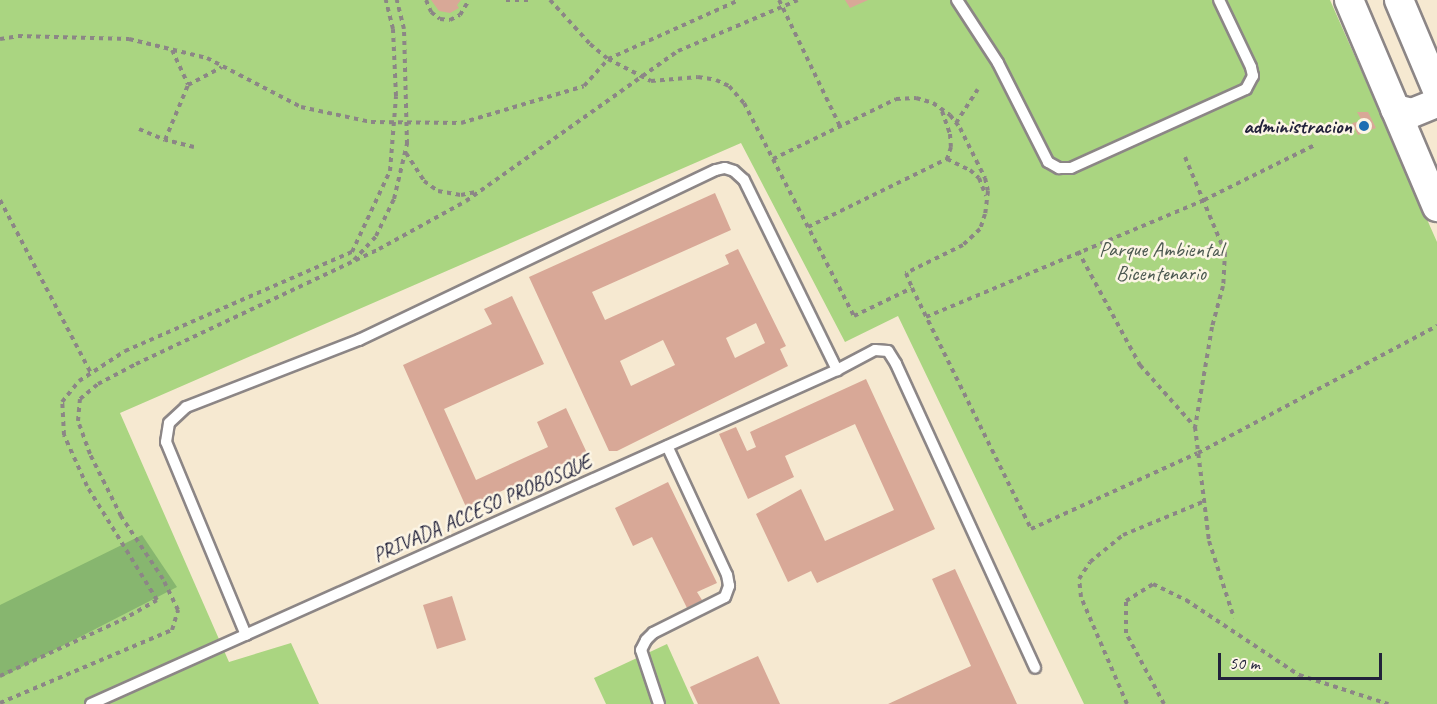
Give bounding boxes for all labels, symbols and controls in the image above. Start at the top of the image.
place label: administracion [1243,113,1352,139]
marker: administracion [1357,119,1371,133]
park label: Parque Ambiental Bicentenario [1099,236,1223,286]
street label: PRIVADA ACCESO PROBOSQUE [369,449,595,567]
scale bar [1221,641,1384,679]
text: 50 m [1229,652,1260,674]

